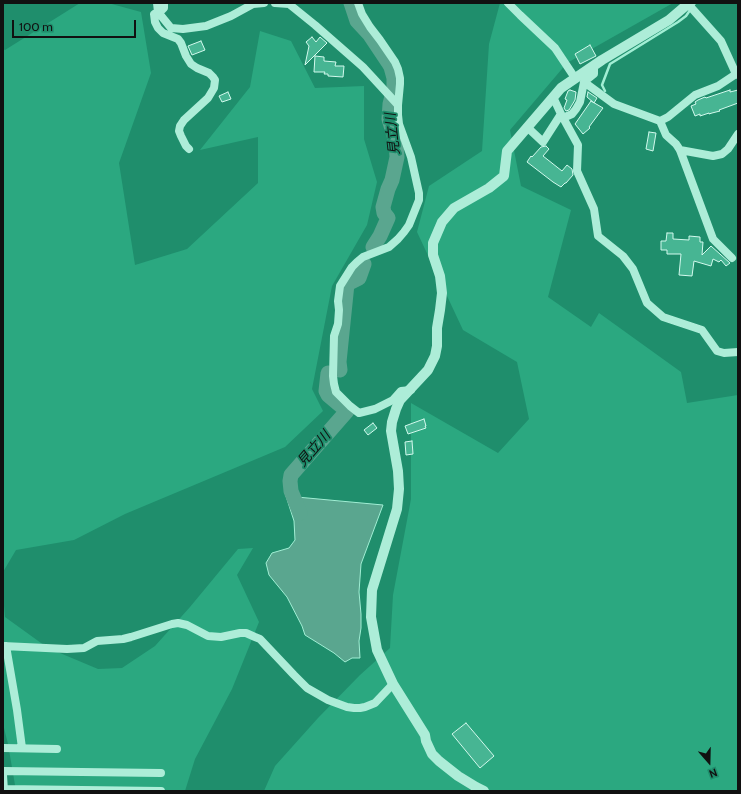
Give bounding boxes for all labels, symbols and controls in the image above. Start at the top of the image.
scale bar [14,12,138,38]
text: 100 m [19,19,53,34]
water label: 見立川 [382,112,404,156]
water label: 見立川 [294,428,334,470]
north arrow [689,742,729,782]
text: N [707,765,719,781]

